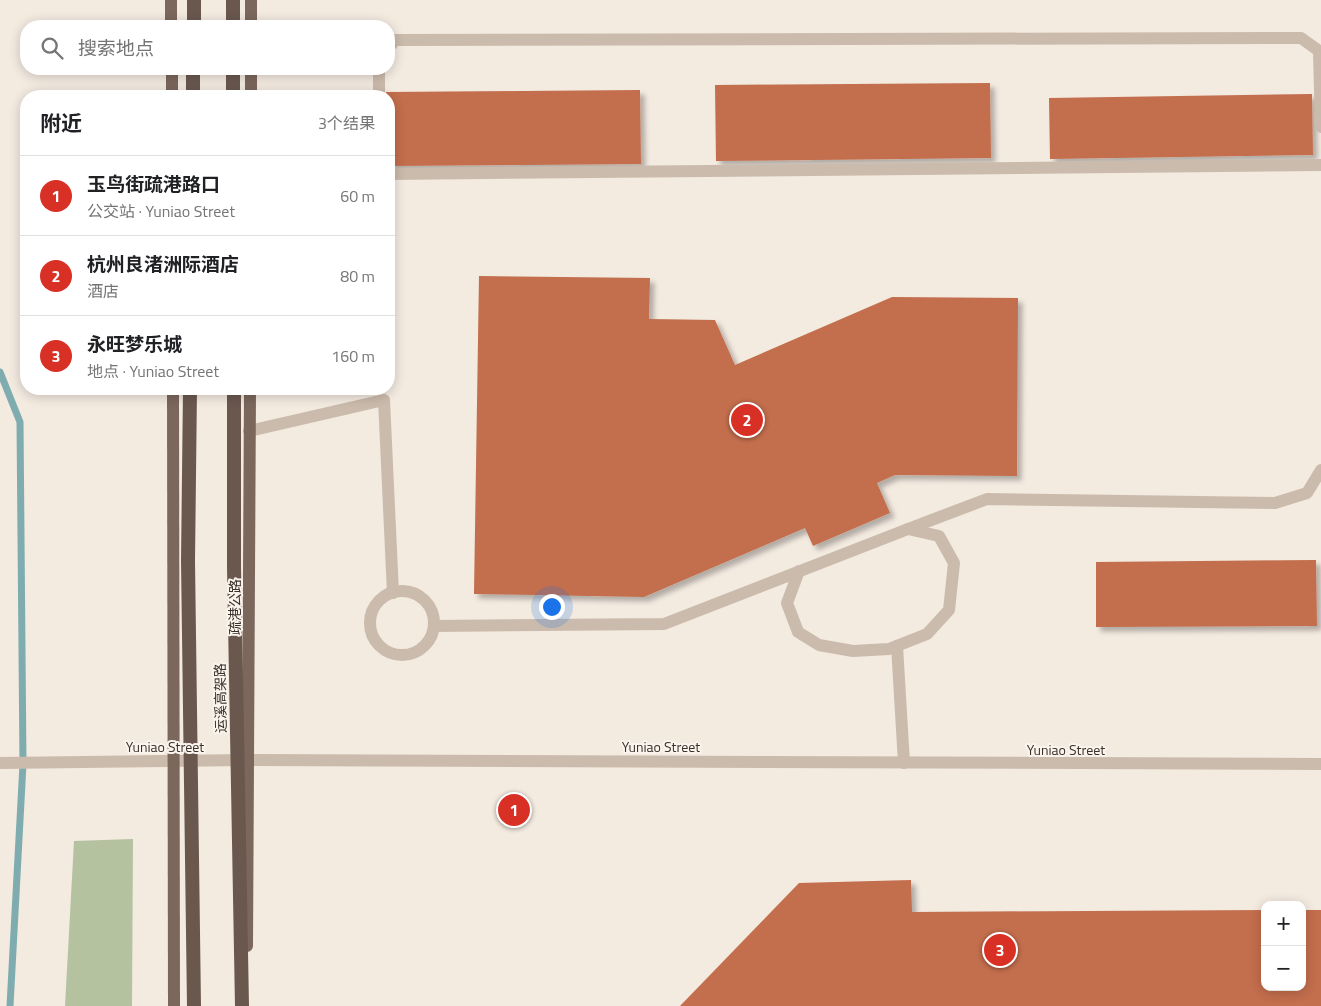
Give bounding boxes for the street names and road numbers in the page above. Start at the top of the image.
street label: 疏港公路 [224,579,245,635]
street label: 运溪高架路 [209,663,231,733]
street label: Yuniao Street [126,736,204,757]
street label: Yuniao Street [622,736,700,757]
street label: Yuniao Street [1027,739,1105,760]

